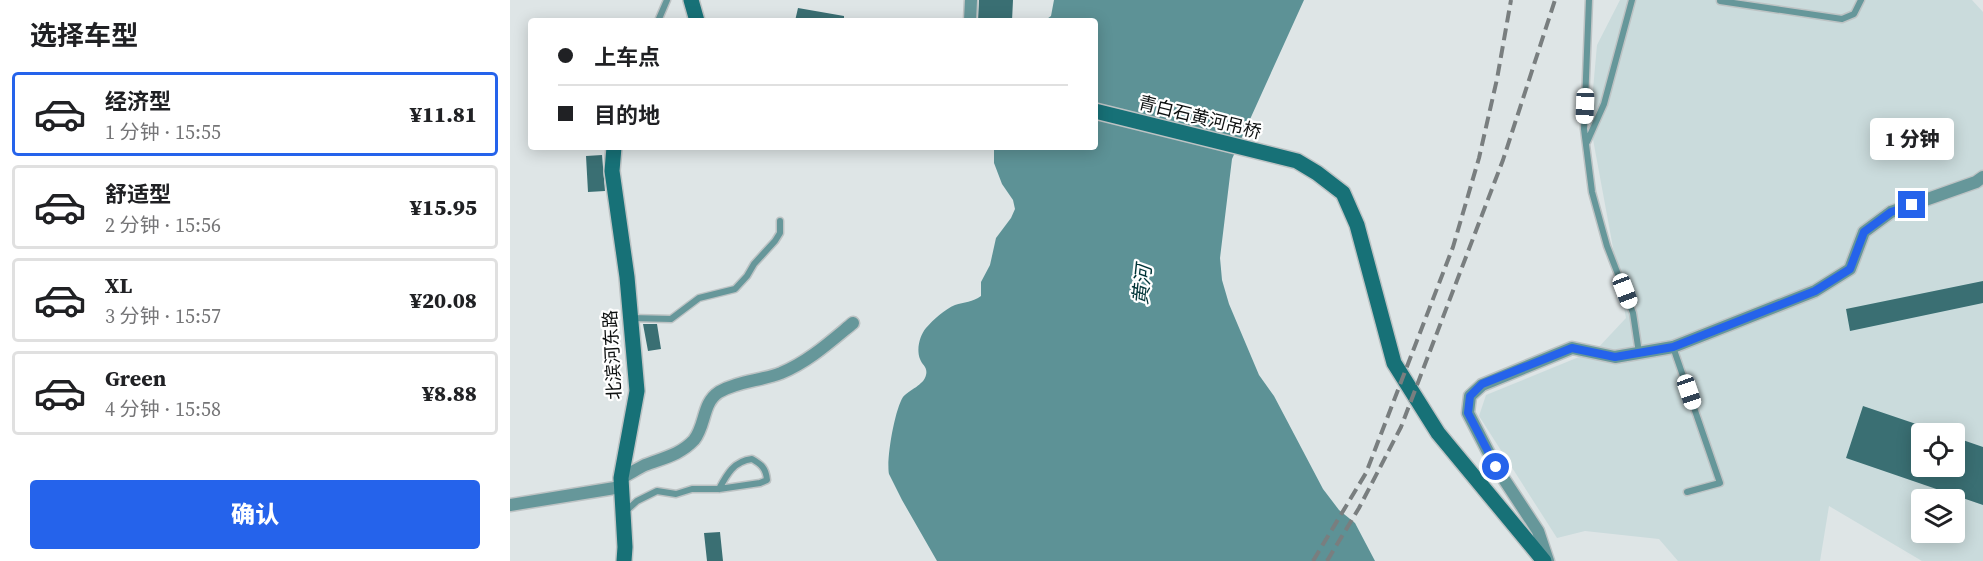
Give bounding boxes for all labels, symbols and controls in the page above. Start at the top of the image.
text: 选择车型 [30,17,138,54]
text: 上车点 [594,42,660,72]
text: 经济型 [105,86,171,116]
icon: car [33,87,87,141]
car [1575,88,1595,124]
street label: 青白石黄河吊桥 [1136,90,1264,144]
text: ¥11.81 [410,99,477,129]
text: 目的地 [594,100,660,130]
text: 1 分钟 · 15:55 [105,118,221,146]
callout: 1 分钟 [1870,118,1954,160]
text: 1 分钟 [1884,125,1940,153]
text: 舒适型 [105,179,171,209]
icon: car [33,180,87,234]
route end [1898,191,1925,218]
text: ¥15.95 [410,192,477,222]
text: 2 分钟 · 15:56 [105,211,221,239]
water label: 黄河 [1126,260,1158,306]
text: XL [105,270,132,300]
car [1610,271,1640,311]
icon: car [33,273,87,327]
text: ¥20.08 [410,285,477,315]
text: 3 分钟 · 15:57 [105,302,221,330]
street label: 北滨河东路 [597,309,627,401]
text: Green [105,363,166,393]
icon: car [33,366,87,420]
car [1675,372,1703,412]
text: ¥8.88 [422,378,477,408]
text: 4 分钟 · 15:58 [105,395,221,423]
map controls [1911,423,1965,543]
button: locate [1911,423,1965,477]
route start [1482,453,1509,480]
button: 确认 [30,480,480,549]
button: layers [1911,489,1965,543]

